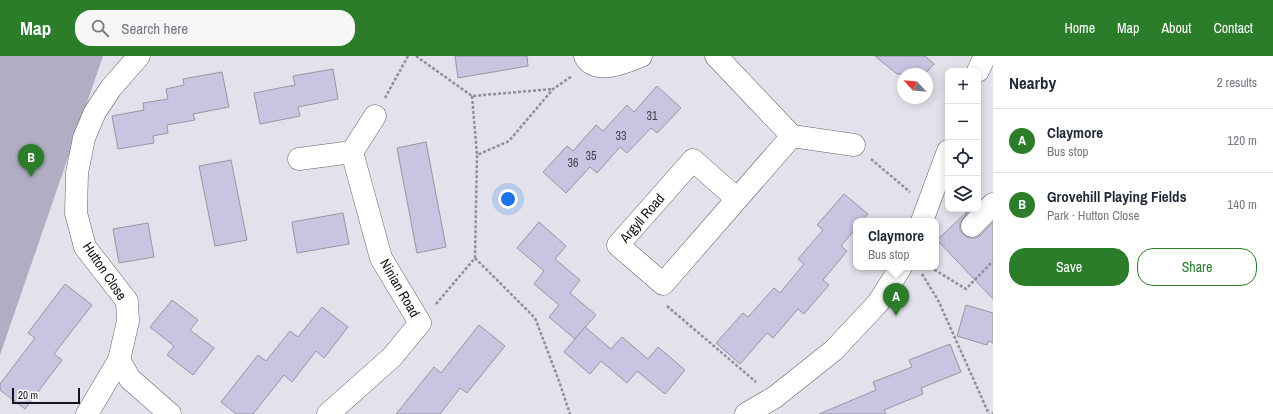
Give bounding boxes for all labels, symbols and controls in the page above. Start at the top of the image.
search box [75,10,355,46]
text: Map [20,15,51,41]
icon: search [89,17,111,39]
text: Search here [121,18,188,39]
text: Home [1064,19,1095,37]
text: Map [1117,19,1139,37]
text: About [1161,19,1191,37]
text: Contact [1213,19,1253,37]
north arrow [897,68,933,104]
map controls [945,68,981,212]
button: + [945,68,981,104]
text: Nearby [1009,71,1056,94]
text: 2 results [1217,74,1257,91]
button: − [945,104,981,140]
house number: 31 [647,108,658,124]
text: Claymore [1047,122,1103,143]
house number: 33 [616,128,626,144]
text: A [1018,132,1026,149]
text: 120 m [1227,132,1257,149]
button: locate [945,140,981,176]
text: Bus stop [1047,143,1088,160]
pin: B [18,144,44,177]
house number: 35 [586,148,597,164]
house number: 36 [568,155,578,171]
button: layers [945,176,981,212]
text: Grovehill Playing Fields [1047,186,1186,207]
your location [498,189,518,209]
street label: Argyll Road [615,190,668,247]
text: B [1018,196,1026,213]
text: 140 m [1227,196,1257,213]
text: Park · Hutton Close [1047,207,1139,224]
popup [853,218,939,270]
text: Claymore [868,225,924,246]
street label: Hutton Close [79,238,131,304]
text: Bus stop [868,246,909,263]
button: Save [1009,248,1129,286]
button: Share [1137,248,1257,286]
street label: Ninian Road [376,256,424,320]
pin: A [883,283,909,316]
scale bar [12,386,80,405]
text: 20 m [18,388,38,402]

